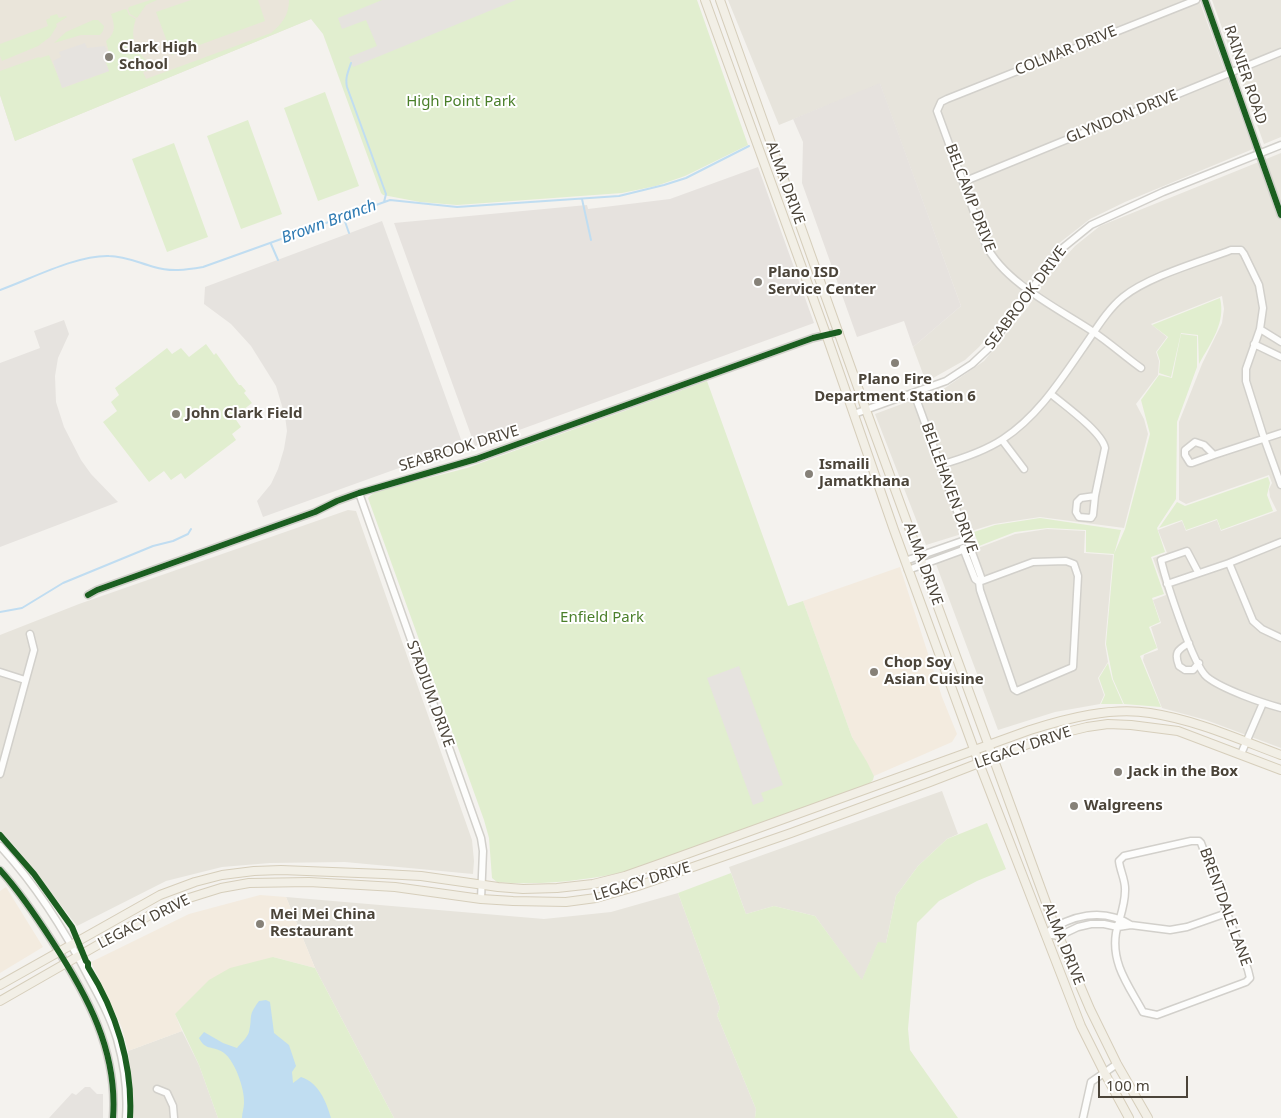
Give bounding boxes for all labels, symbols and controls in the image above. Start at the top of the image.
street label: COLMAR DRIVE [1013,22,1119,80]
street label: RAINIER ROAD [1220,23,1270,127]
place label: Clark High School [119,39,197,74]
marker: Clark High School [103,51,115,63]
street label: GLYNDON DRIVE [1064,86,1180,148]
park label: High Point Park [406,93,516,111]
street label: ALMA DRIVE [762,139,808,227]
street label: BELCAMP DRIVE [941,142,999,254]
water label: Brown Branch [279,196,379,248]
street label: SEABROOK DRIVE [981,243,1071,353]
place label: Plano ISD Service Center [768,264,876,299]
marker: Plano ISD Service Center [752,276,764,288]
marker: Plano Fire Department Station 6 [889,357,901,369]
place label: Plano Fire Department Station 6 [814,371,976,406]
place label: John Clark Field [186,405,302,423]
marker: John Clark Field [170,408,182,420]
street label: BELLEHAVEN DRIVE [917,420,981,556]
street label: SEABROOK DRIVE [397,422,521,476]
place label: Ismaili Jamatkhana [819,456,910,491]
marker: Ismaili Jamatkhana [803,468,815,480]
street label: ALMA DRIVE [900,520,946,608]
park label: Enfield Park [560,609,644,627]
street label: STADIUM DRIVE [402,638,458,750]
place label: Chop Soy Asian Cuisine [884,654,984,689]
marker: Chop Soy Asian Cuisine [868,666,880,678]
street label: LEGACY DRIVE [972,723,1074,773]
place label: Jack in the Box [1128,763,1238,781]
marker: Jack in the Box [1112,766,1124,778]
place label: Walgreens [1084,797,1163,815]
marker: Walgreens [1068,800,1080,812]
street label: BRENTDALE LANE [1195,845,1255,969]
street label: LEGACY DRIVE [591,859,693,905]
street label: LEGACY DRIVE [95,891,193,953]
street label: ALMA DRIVE [1038,900,1088,988]
place label: Mei Mei China Restaurant [270,906,376,941]
marker: Mei Mei China Restaurant [254,918,266,930]
scale bar [1101,1066,1191,1098]
text: 100 m [1106,1075,1150,1095]

